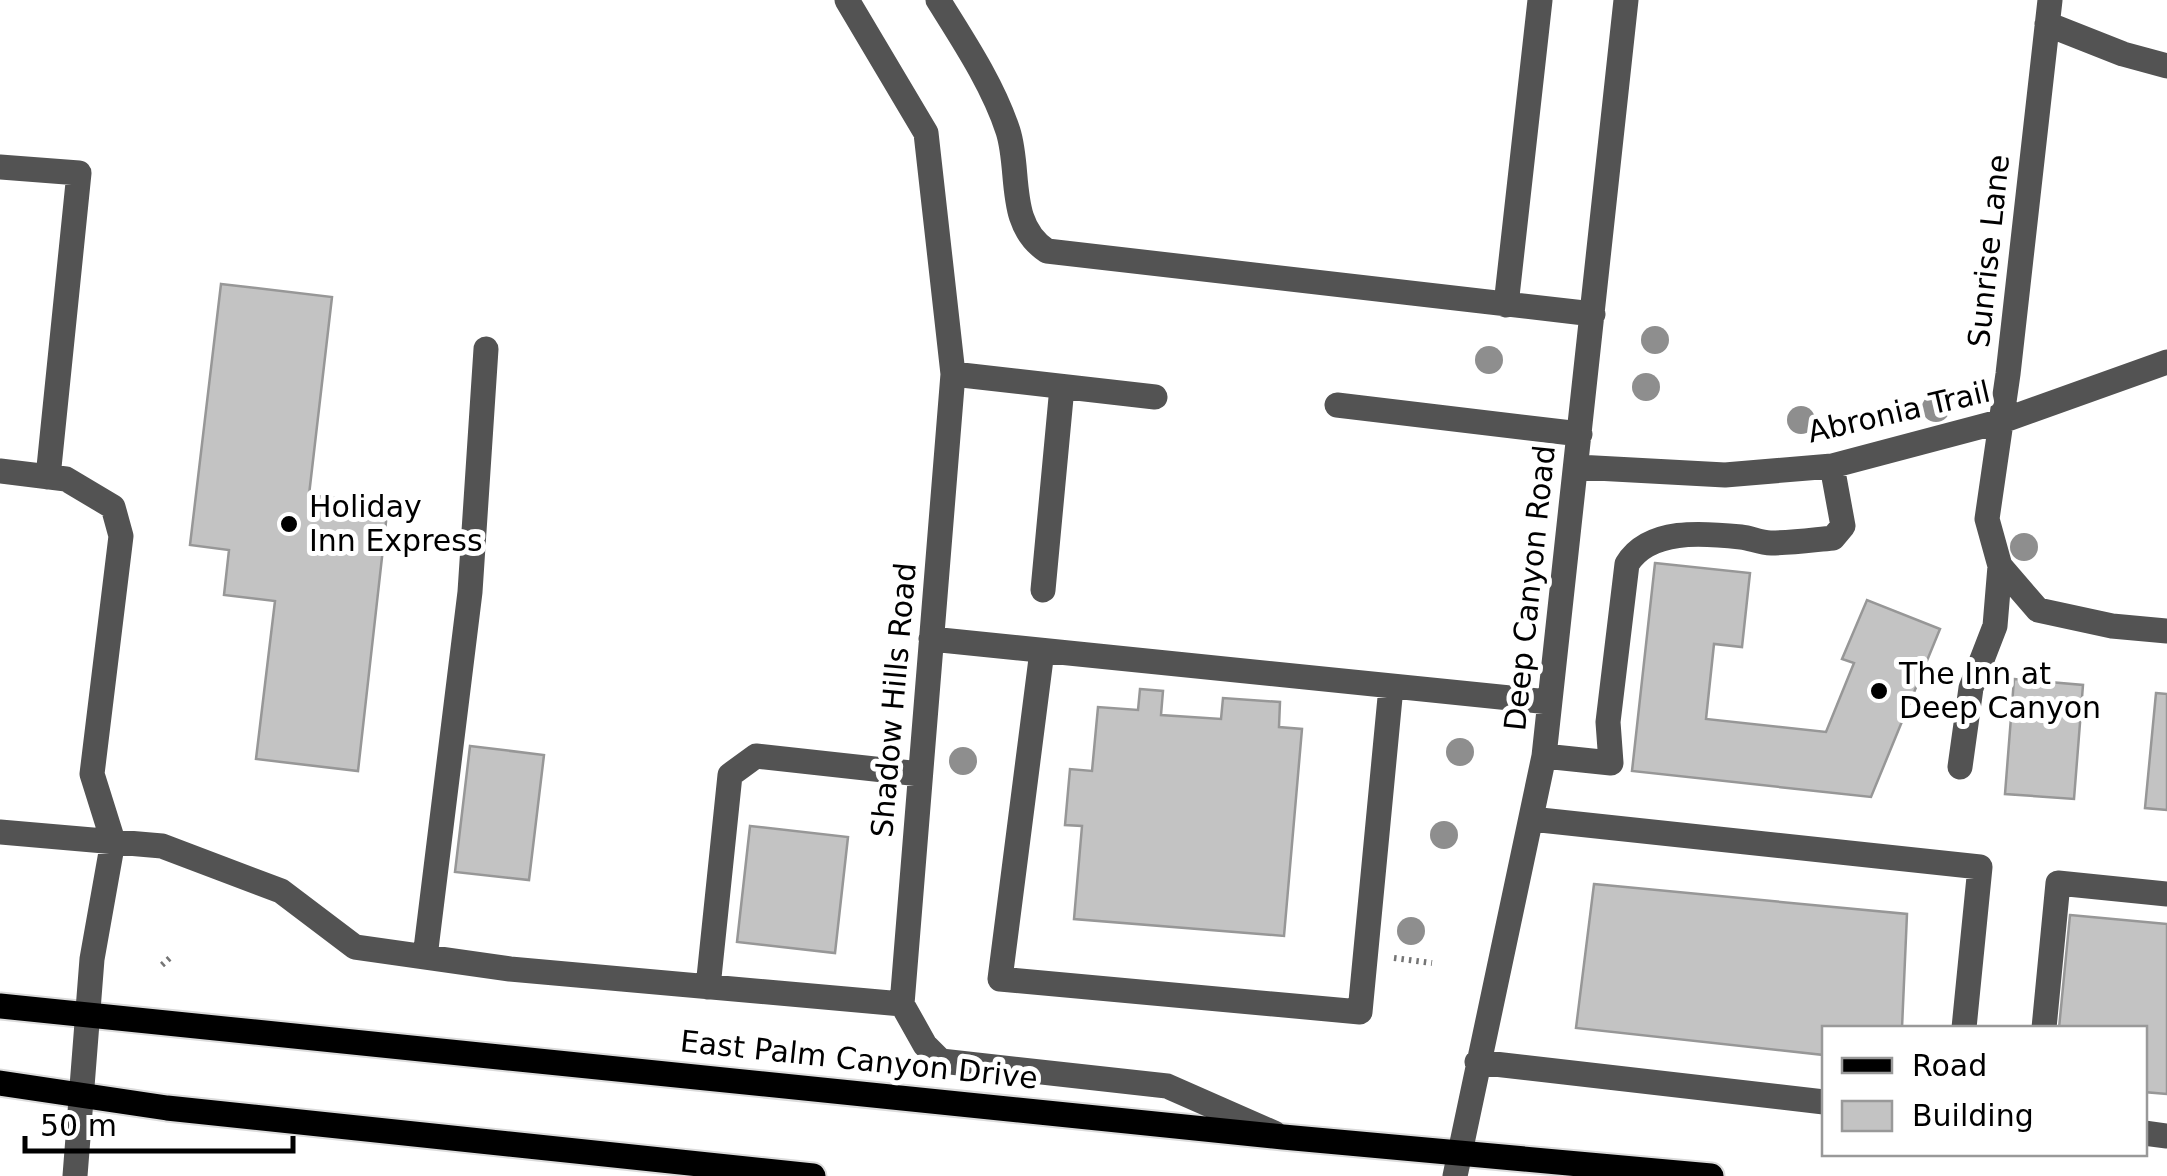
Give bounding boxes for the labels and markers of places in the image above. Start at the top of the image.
place label: Holiday Inn Express [309,489,483,558]
marker: Holiday Inn Express [278,513,300,535]
place label: The Inn at Deep Canyon [1898,656,2101,725]
marker: The Inn at Deep Canyon [1868,680,1890,702]

